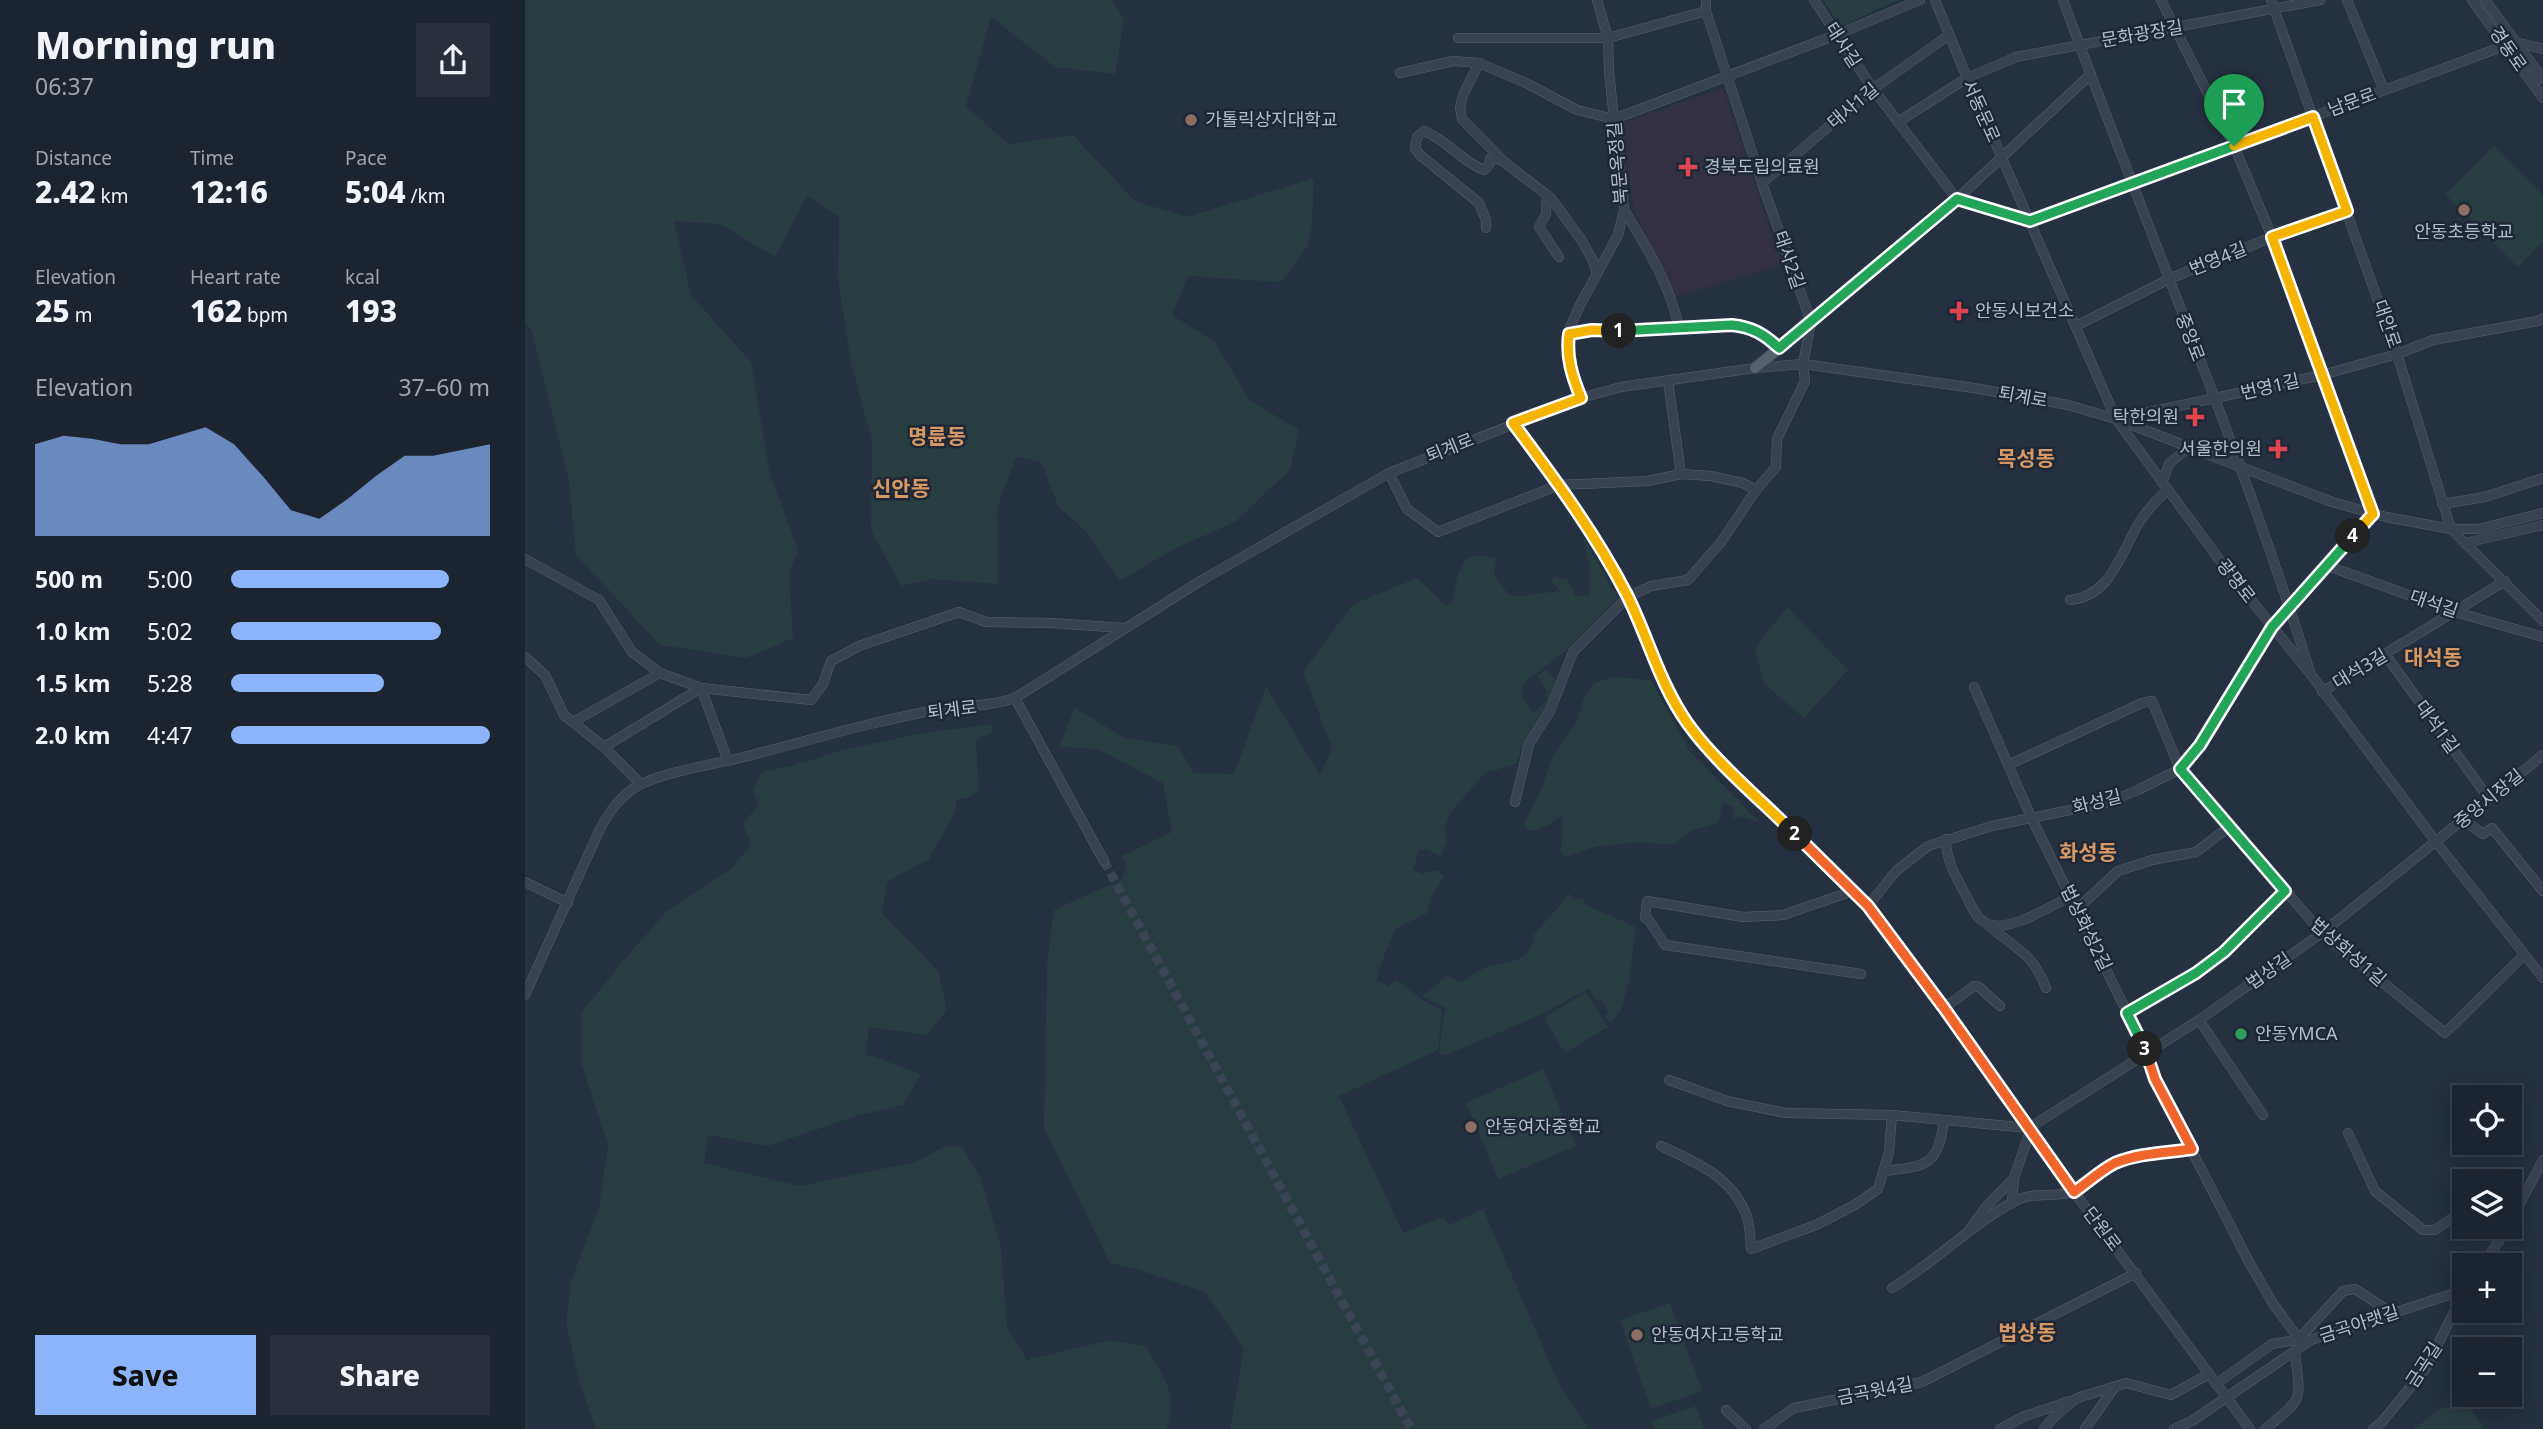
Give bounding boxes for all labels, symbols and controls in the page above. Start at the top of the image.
street label: 문화광장길 [2099,14,2185,52]
street label: 태사길 [1820,17,1867,72]
text: Morning run [35,18,276,70]
street label: 경동로 [2485,21,2533,76]
button: share [416,23,490,97]
text: 06:37 [35,70,94,102]
pin [2204,74,2264,146]
street label: 서동문로 [1957,75,2006,146]
street label: 태사1길 [1822,77,1883,134]
street label: 남문로 [2324,81,2379,121]
icon: arrive [2215,85,2253,123]
place label: 가톨릭상지대학교 [1205,107,1337,131]
marker: 가톨릭상지대학교 [1183,112,1199,128]
street label: 북문옥정길 [1601,121,1633,205]
text: Distance [35,145,112,171]
text: Time [190,145,234,171]
text: Pace [345,145,387,171]
place label: 경북도립의료원 [1704,154,1820,178]
marker: 경북도립의료원 [1678,157,1698,177]
text: 2.42 [35,171,96,212]
text: 12:16 [190,171,268,212]
text: 5:04 [345,171,406,212]
text: km [96,183,128,209]
text: /km [406,183,446,209]
marker: 안동초등학교 [2456,202,2472,218]
place label: 안동초등학교 [2414,219,2514,243]
street label: 태사2길 [1769,227,1811,292]
street label: 번영4길 [2185,236,2250,280]
text: Elevation [35,264,116,290]
text: Heart rate [190,264,281,290]
text: kcal [345,264,380,290]
text: 25 [35,290,70,331]
text: 162 [190,290,242,331]
text: 193 [345,290,397,331]
street label: 대안로 [2369,296,2407,351]
place label: 안동시보건소 [1975,298,2074,322]
marker: 안동시보건소 [1949,301,1969,321]
text: m [70,302,92,328]
text: bpm [242,302,288,328]
street label: 중앙로 [2171,309,2211,364]
pin: 1 [1601,314,1637,348]
text: 1 [1613,317,1624,343]
street label: 번영1길 [2238,368,2302,404]
text: Elevation [35,371,133,403]
text: 37–60 m [398,371,490,403]
street label: 퇴계로 [1997,380,2050,412]
place label: 탁한의원 [2113,404,2179,428]
marker: 탁한의원 [2185,407,2205,427]
district label: 명륜동 [908,422,966,450]
street label: 퇴계로 [1422,427,1477,468]
place label: 서울한의원 [2179,436,2262,460]
marker: 서울한의원 [2268,439,2288,459]
district label: 목성동 [1997,444,2055,472]
district label: 신안동 [872,474,930,502]
pin: 4 [2336,518,2371,554]
text: 4 [2347,522,2358,548]
street label: 광명로 [2212,553,2262,607]
text: 500 m [35,563,103,595]
text: 5:00 [147,563,193,595]
street label: 대석길 [2407,584,2462,622]
text: 1.0 km [35,615,110,647]
text: 5:02 [147,615,193,647]
street label: 대석3길 [2328,642,2391,694]
district label: 대석동 [2404,643,2462,671]
text: 1.5 km [35,667,110,699]
text: 5:28 [147,667,193,699]
street label: 퇴계로 [926,694,978,724]
street label: 대석1길 [2410,695,2465,758]
text: 2.0 km [35,719,110,751]
text: 4:47 [147,719,193,751]
street label: 중앙시장길 [2449,763,2528,834]
street label: 화성길 [2070,783,2124,819]
pin: 2 [1777,816,1813,852]
text: 2 [1789,820,1800,846]
district label: 화성동 [2059,838,2117,866]
street label: 법상화성2길 [2056,880,2118,975]
street label: 법상화성1길 [2306,912,2392,991]
street label: 법상길 [2241,946,2296,994]
place label: 안동YMCA [2255,1021,2338,1045]
marker: 안동YMCA [2233,1026,2249,1042]
pin: 3 [2127,1032,2163,1066]
text: 3 [2139,1035,2150,1061]
map controls [2452,1085,2522,1407]
button: locate [2452,1085,2522,1155]
place label: 안동여자중학교 [1485,1114,1601,1138]
marker: 안동여자중학교 [1463,1119,1479,1135]
button: layers [2452,1169,2522,1239]
street label: 단원로 [2078,1201,2127,1255]
button: + [2452,1253,2522,1323]
street label: 금곡아랫길 [2316,1299,2402,1347]
district label: 법상동 [1998,1318,2056,1346]
place label: 안동여자고등학교 [1651,1322,1783,1346]
marker: 안동여자고등학교 [1629,1327,1645,1343]
button: Save [35,1335,256,1415]
button: Share [270,1335,490,1415]
street label: 금곡길 [2400,1337,2447,1392]
button: − [2452,1337,2522,1407]
street label: 금곡윗4길 [1835,1371,1915,1409]

